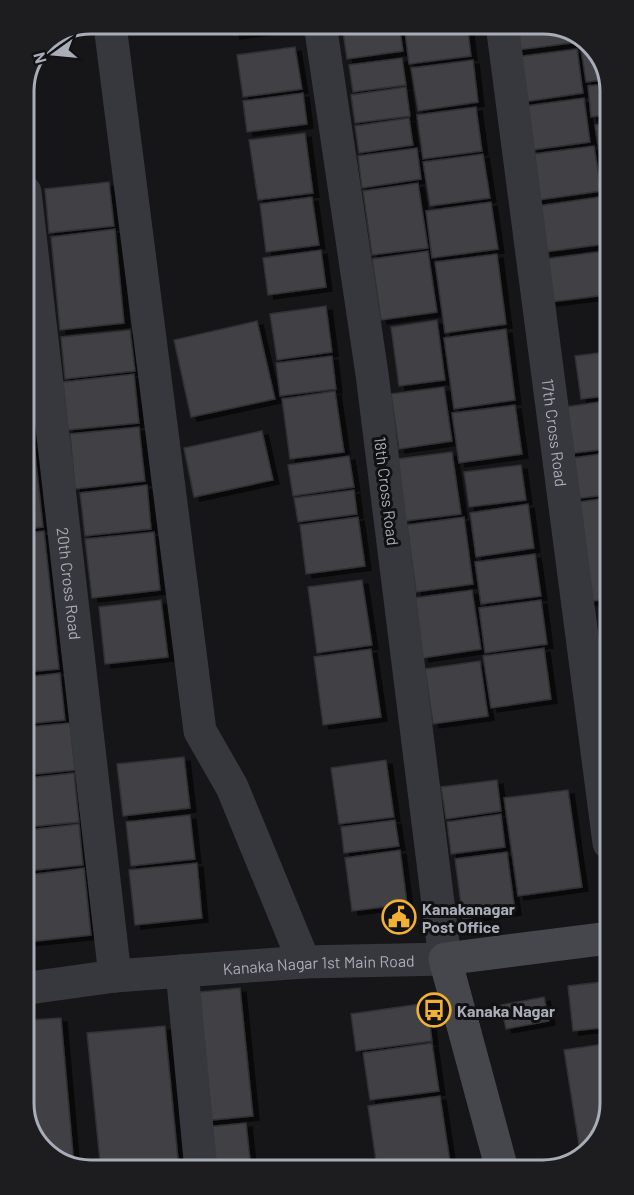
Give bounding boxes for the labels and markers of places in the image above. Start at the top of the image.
public building icon: Kanakanagar Post Office [381,899,417,935]
place label: Kanakanagar Post Office [422,899,515,936]
bus stop icon: Kanaka Nagar [416,992,452,1028]
place label: Kanaka Nagar [457,1001,555,1020]

